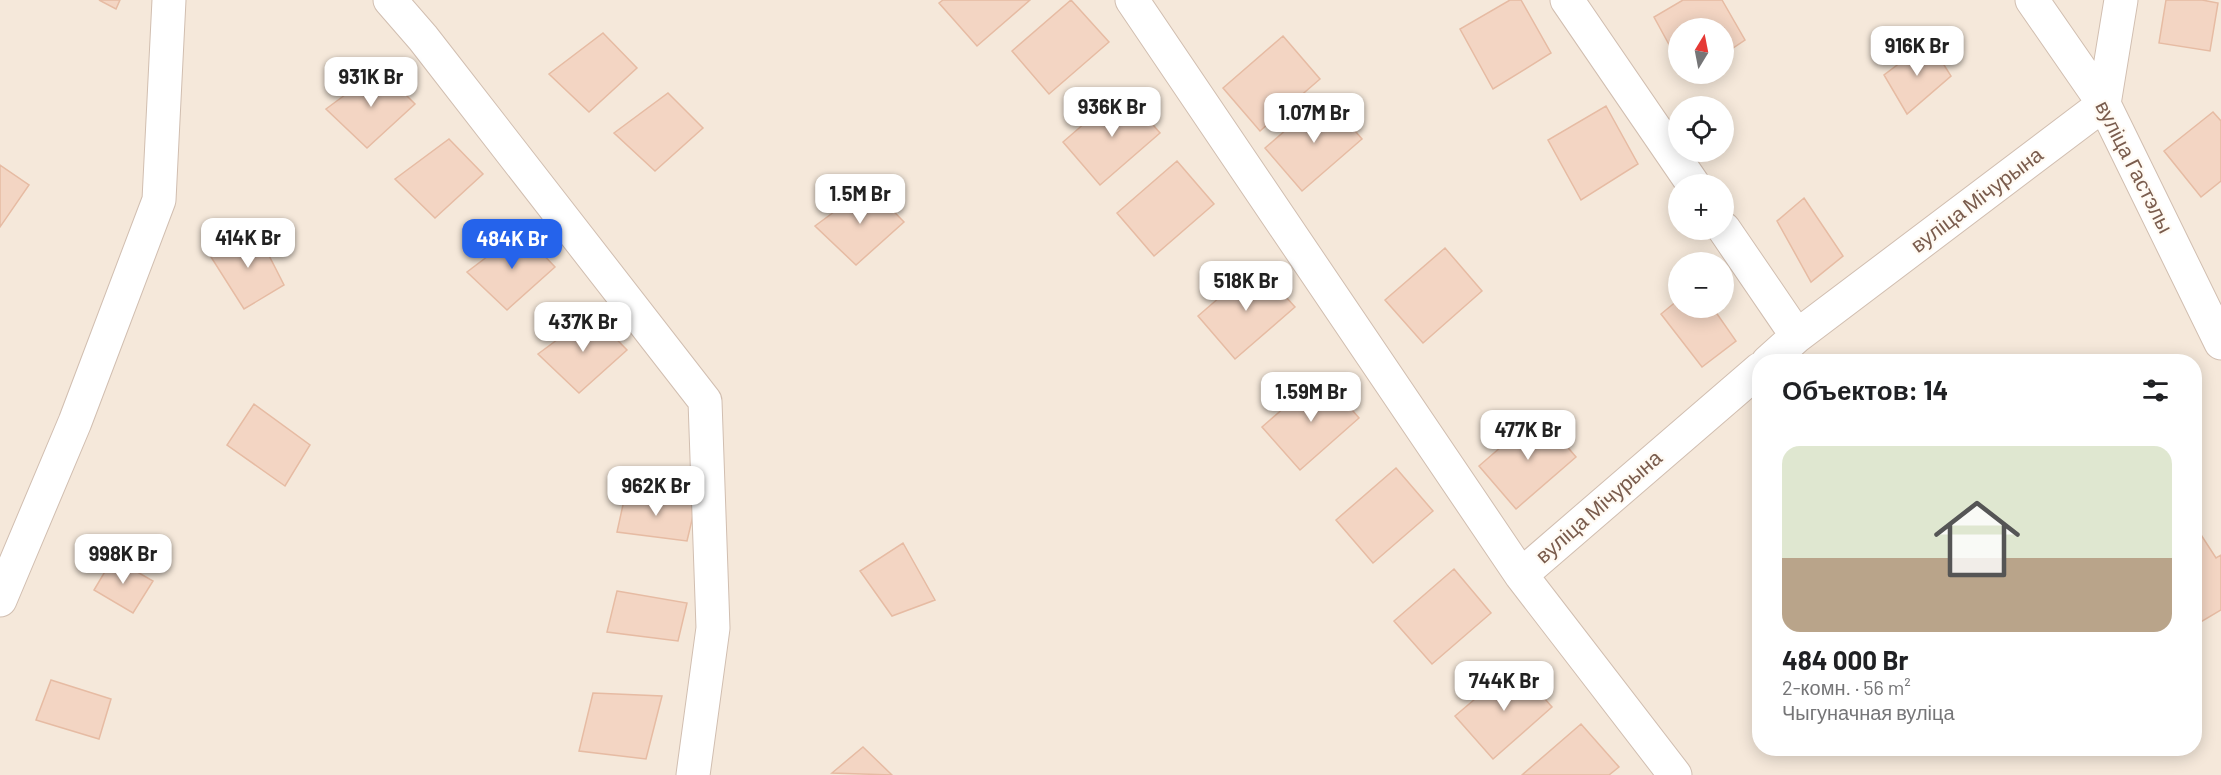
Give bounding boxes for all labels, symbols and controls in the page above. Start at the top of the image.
north arrow [1668,18,1734,84]
map controls [1668,18,1734,318]
pin: 916K Br [1862,26,1972,77]
text: 916K Br [1885,33,1949,57]
pin: 931K Br [316,57,426,108]
text: 931K Br [338,64,404,88]
pin: 936K Br [1057,87,1167,138]
pin: 1.07M Br [1252,93,1376,144]
text: 936K Br [1078,94,1146,118]
button: locate [1668,96,1734,162]
street label: вуліца Гастэлы [2091,96,2179,237]
text: 1.07M Br [1278,100,1350,124]
street label: вуліца Мічурына [1905,141,2047,257]
pin: 1.5M Br [805,174,915,225]
button: + [1668,174,1734,240]
text: 1.5M Br [829,181,891,205]
pin: 414K Br [193,218,303,269]
pin: 484K Br [457,219,567,270]
text: 414K Br [215,225,281,249]
text: 484K Br [476,226,548,250]
button: − [1668,252,1734,318]
pin: 518K Br [1191,261,1301,312]
text: 518K Br [1213,268,1279,292]
pin: 437K Br [528,302,638,353]
text: 437K Br [548,309,618,333]
pin: 1.59M Br [1249,372,1373,423]
text: Объектов: 14 [1782,374,1948,405]
icon: filters [2139,374,2172,407]
text: 1.59M Br [1275,379,1347,403]
pin: 477K Br [1473,410,1583,461]
text: 477K Br [1494,417,1562,441]
street label: вуліца Мічурына [1530,444,1666,567]
pin: 962K Br [601,466,711,517]
text: 962K Br [621,473,691,497]
icon: home [1923,485,2031,593]
pin: 998K Br [68,534,178,585]
text: 998K Br [89,541,157,565]
text: 484 000 Br [1782,644,1908,675]
pin: 744K Br [1449,661,1559,712]
text: 744K Br [1469,668,1539,692]
text: 2-комн. · 56 m² [1782,675,1911,699]
text: Чыгуначная вуліца [1782,700,1955,724]

